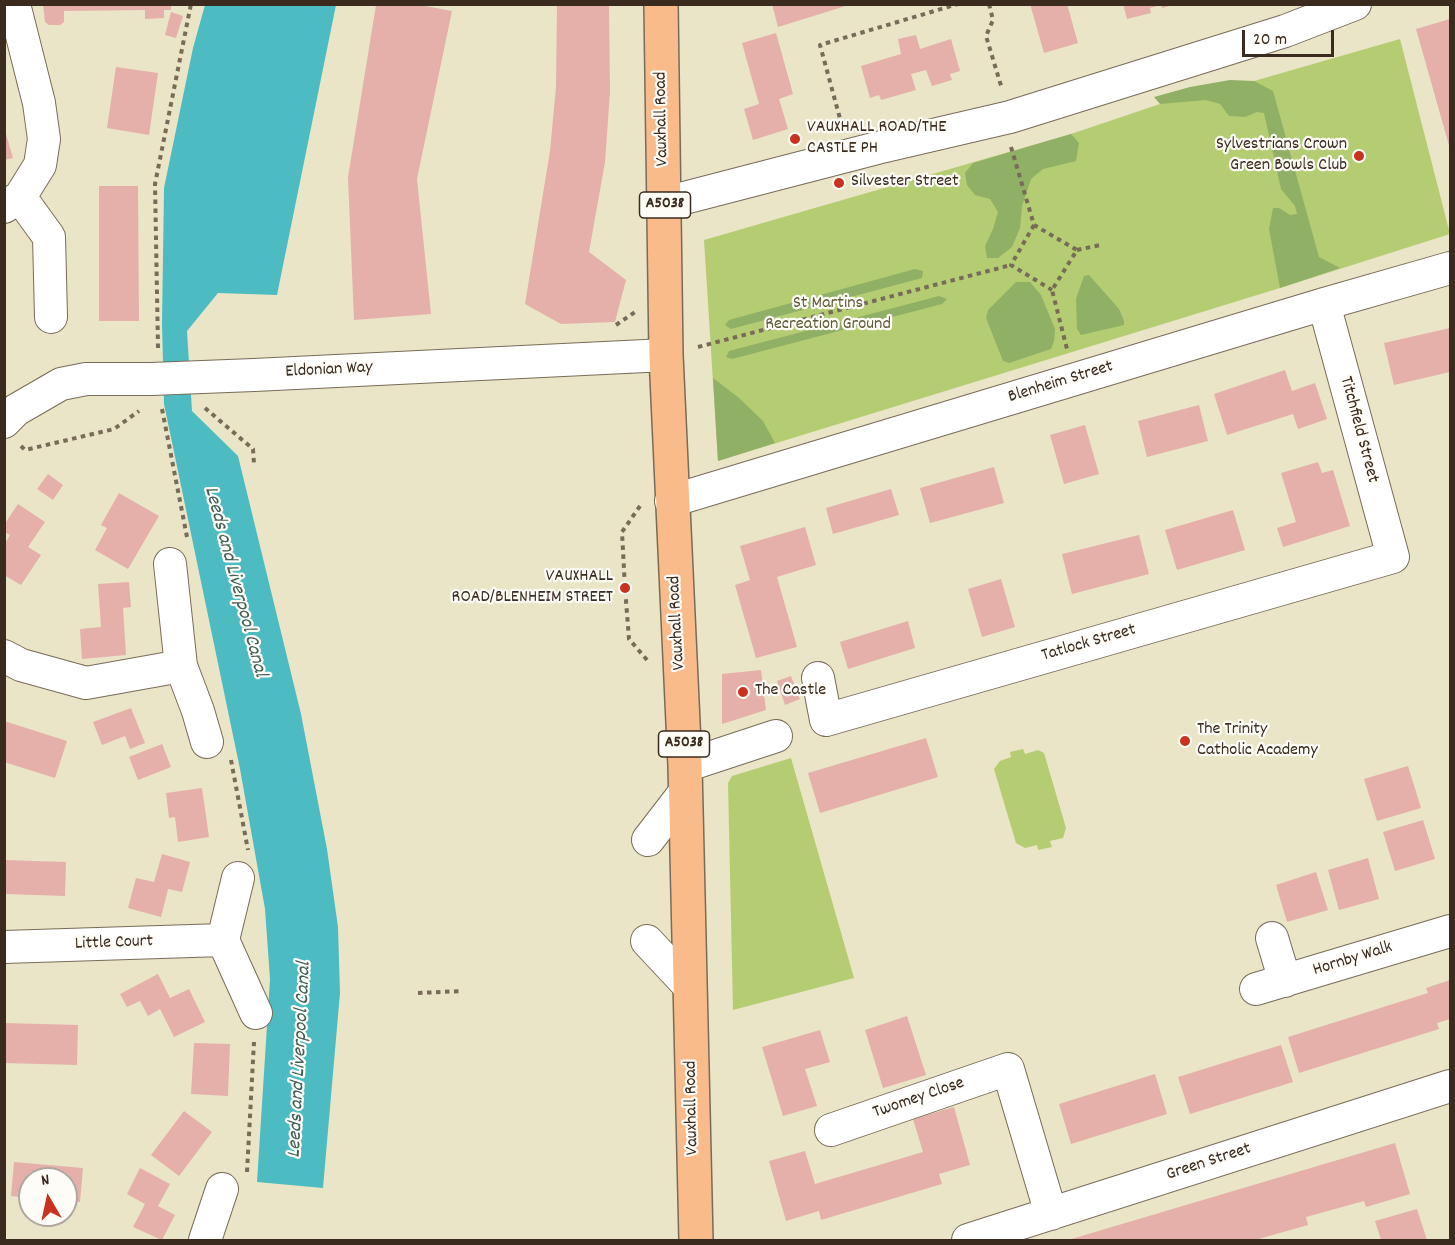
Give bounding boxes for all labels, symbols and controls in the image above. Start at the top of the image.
scale bar [1245,18,1336,56]
text: 20 m [1253,28,1287,53]
street label: Vauxhall Road [651,72,675,166]
place label: VAUXHALL ROAD/THE CASTLE PH [807,118,946,160]
marker: VAUXHALL ROAD/THE CASTLE PH [788,132,802,146]
place label: Sylvestrians Crown Green Bowls Club [1216,135,1347,178]
marker: Sylvestrians Crown Green Bowls Club [1352,149,1366,163]
place label: Silvester Street [851,172,959,194]
marker: Silvester Street [832,176,846,190]
road number: A5038 [640,192,690,218]
park label: St Martins Recreation Ground [765,294,891,336]
street label: Blenheim Street [1006,357,1116,409]
street label: Eldonian Way [285,358,373,384]
street label: Titchfield Street [1333,374,1383,486]
water label: Leeds and Liverpool Canal [197,484,271,680]
place label: VAUXHALL ROAD/BLENHEIM STREET [452,567,613,610]
street label: Vauxhall Road [665,575,691,671]
marker: VAUXHALL ROAD/BLENHEIM STREET [618,581,632,595]
street label: Tatlock Street [1039,620,1139,668]
place label: The Castle [755,681,826,703]
marker: The Castle [736,685,750,699]
place label: The Trinity Catholic Academy [1197,720,1318,762]
road number: A5038 [658,731,710,757]
marker: The Trinity Catholic Academy [1178,734,1192,748]
street label: Little Court [75,932,153,956]
street label: Hornby Walk [1311,938,1395,982]
water label: Leeds and Liverpool Canal [284,961,318,1159]
street label: Vauxhall Road [681,1061,705,1155]
street label: Twomey Close [870,1073,968,1125]
street label: Green Street [1164,1139,1254,1187]
north arrow [18,1167,78,1227]
text: N [40,1169,51,1193]

